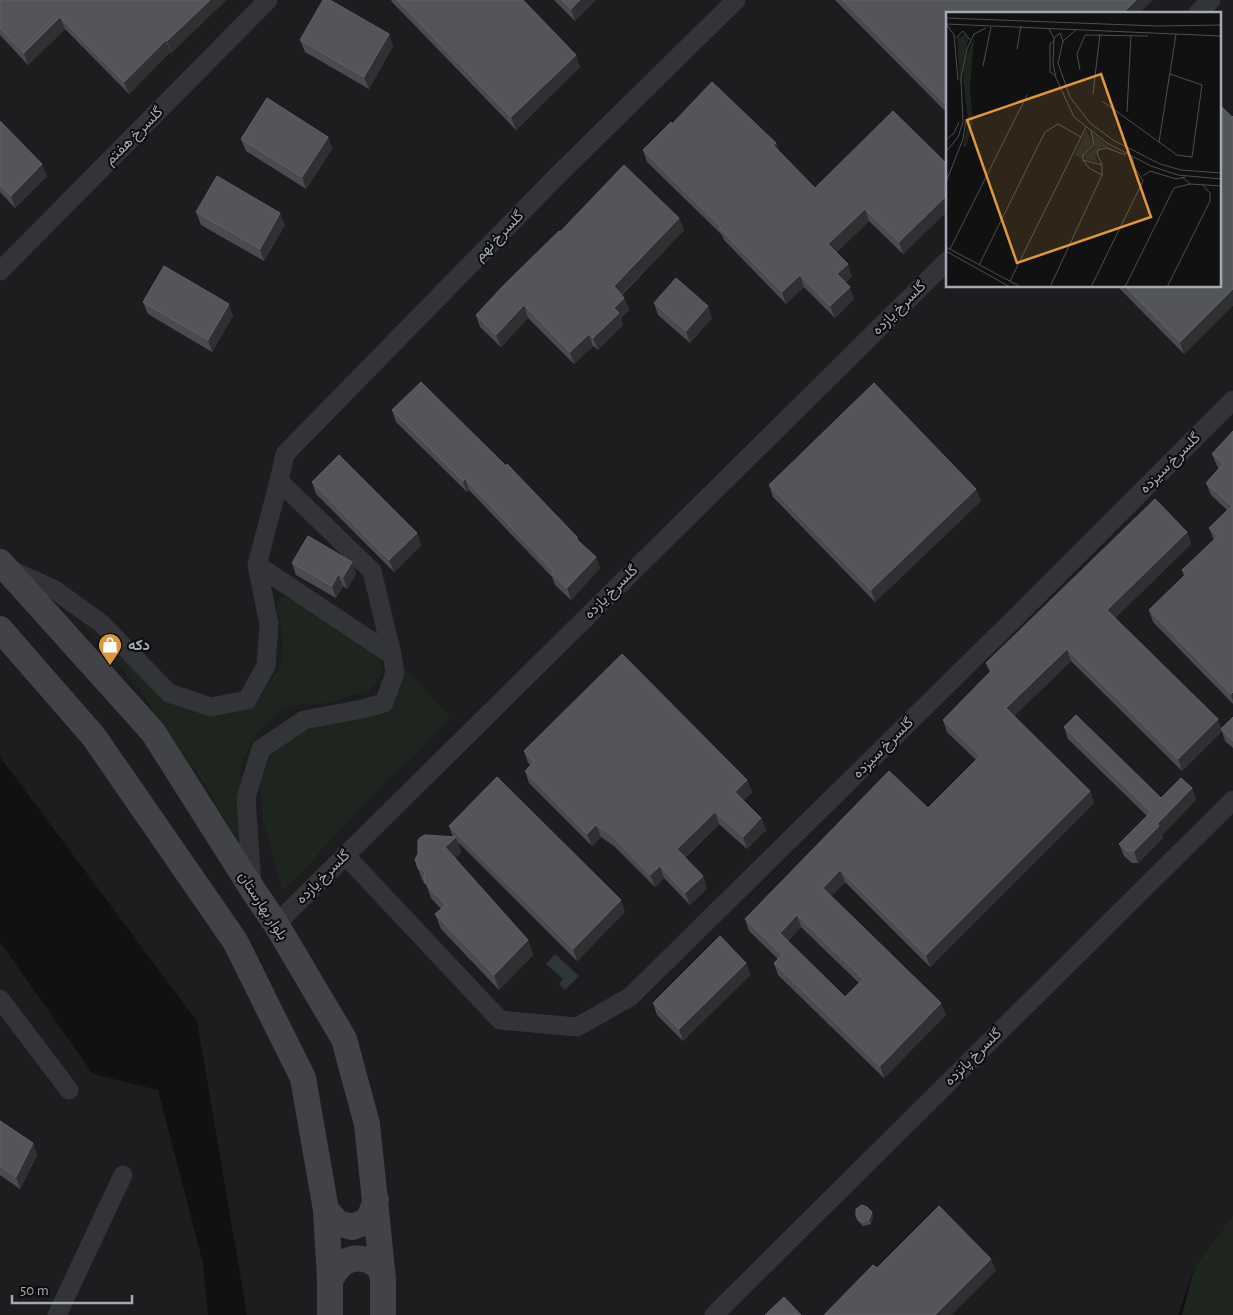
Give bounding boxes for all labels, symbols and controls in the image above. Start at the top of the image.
inset map [946,12,1220,288]
street label: گلسرخ هفتم [102,104,168,170]
street label: گلسرخ نهم [471,208,529,266]
street label: گلسرخ یازده [869,278,931,340]
street label: گلسرخ سیزده [1137,430,1206,498]
street label: گلسرخ یازده [581,562,643,624]
shop icon: دکه [97,632,123,666]
place label: دکه [128,638,150,653]
street label: گلسرخ سیزده [850,715,919,783]
street label: گلسرخ یازده [293,847,355,909]
street label: بلوار بهارستان [235,869,291,944]
street label: گلسرخ پانزده [942,1025,1007,1091]
scale bar [12,1272,132,1304]
text: 50 m [20,1283,49,1298]

